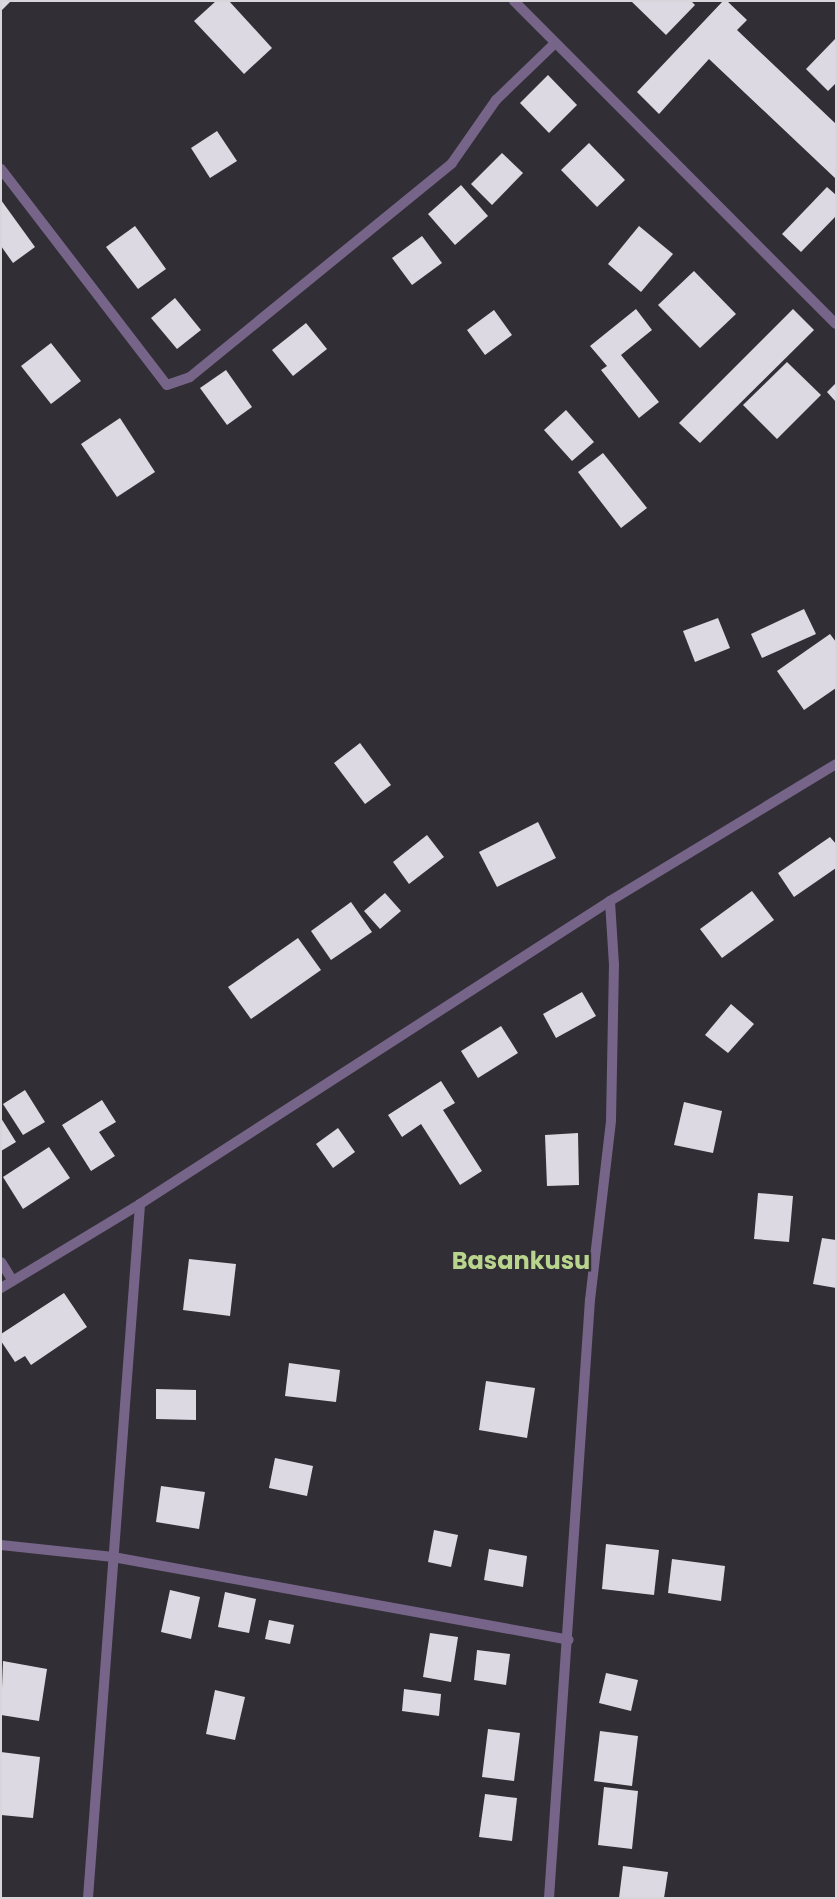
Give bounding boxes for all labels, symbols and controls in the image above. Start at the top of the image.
district label: Basankusu [452,1247,590,1275]

